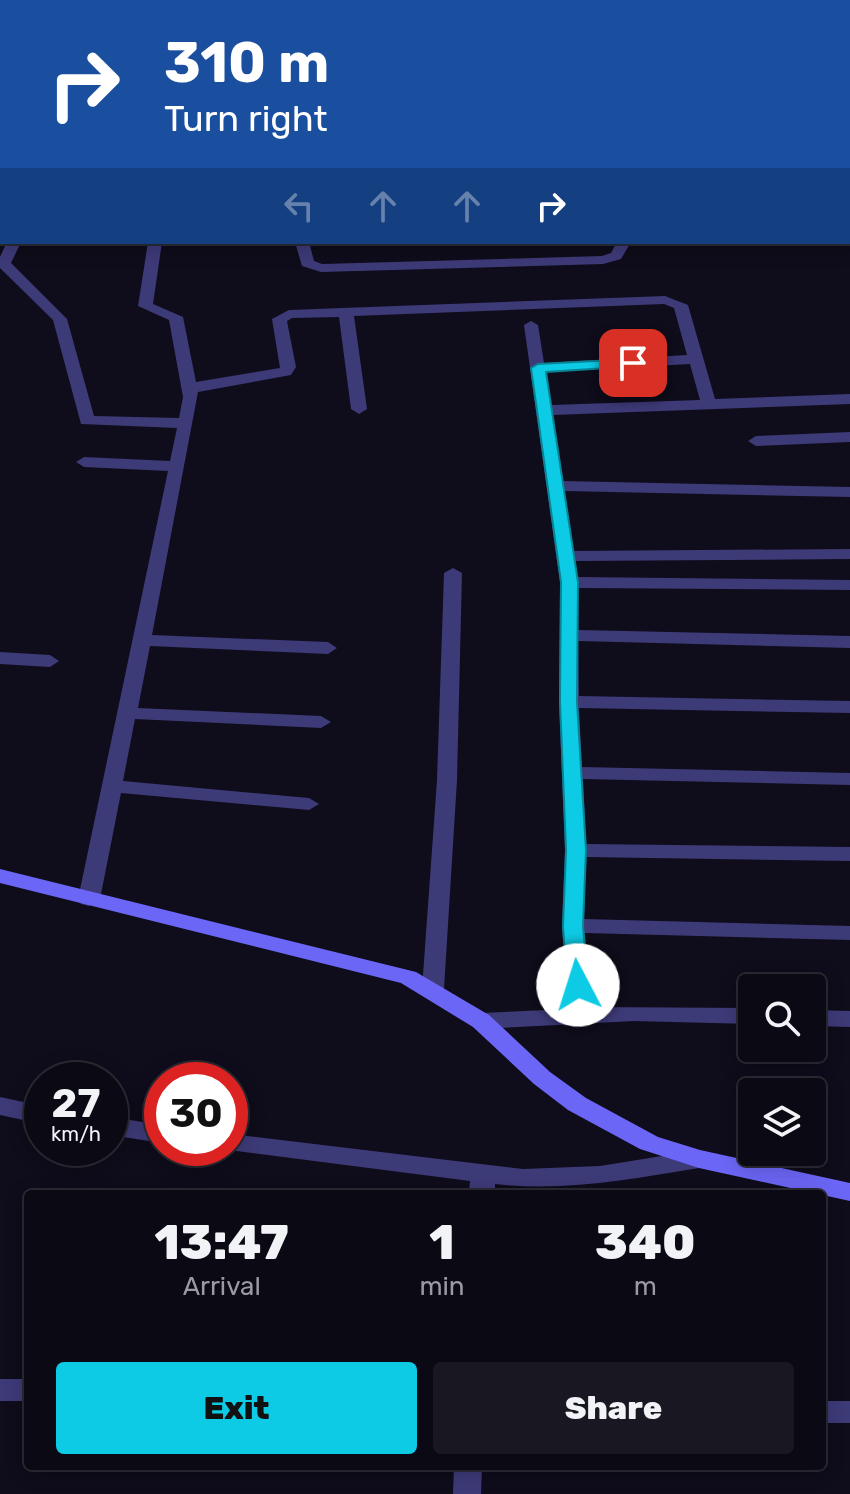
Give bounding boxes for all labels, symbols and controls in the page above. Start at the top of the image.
text: 310 m [164,30,329,96]
icon: right [32,32,136,136]
text: Turn right [164,97,328,140]
icon: left [277,184,321,228]
icon: ahead [361,184,405,228]
icon: ahead [445,184,489,228]
icon: right [529,184,573,228]
pin [599,329,667,397]
icon: arrive [611,341,655,385]
position arrow [536,943,620,1027]
map controls [738,974,826,1166]
button: search [738,974,826,1062]
speed limit sign: 30 [144,1062,248,1166]
button: layers [738,1078,826,1166]
text: 27 [52,1080,100,1127]
text: km/h [51,1122,101,1146]
text: 13:47 [155,1214,289,1271]
text: 1 [429,1214,455,1271]
text: 340 [595,1214,695,1271]
text: Arrival [183,1271,261,1302]
text: min [419,1271,465,1302]
text: m [634,1271,657,1302]
button: Exit [56,1362,417,1454]
button: Share [433,1362,794,1454]

